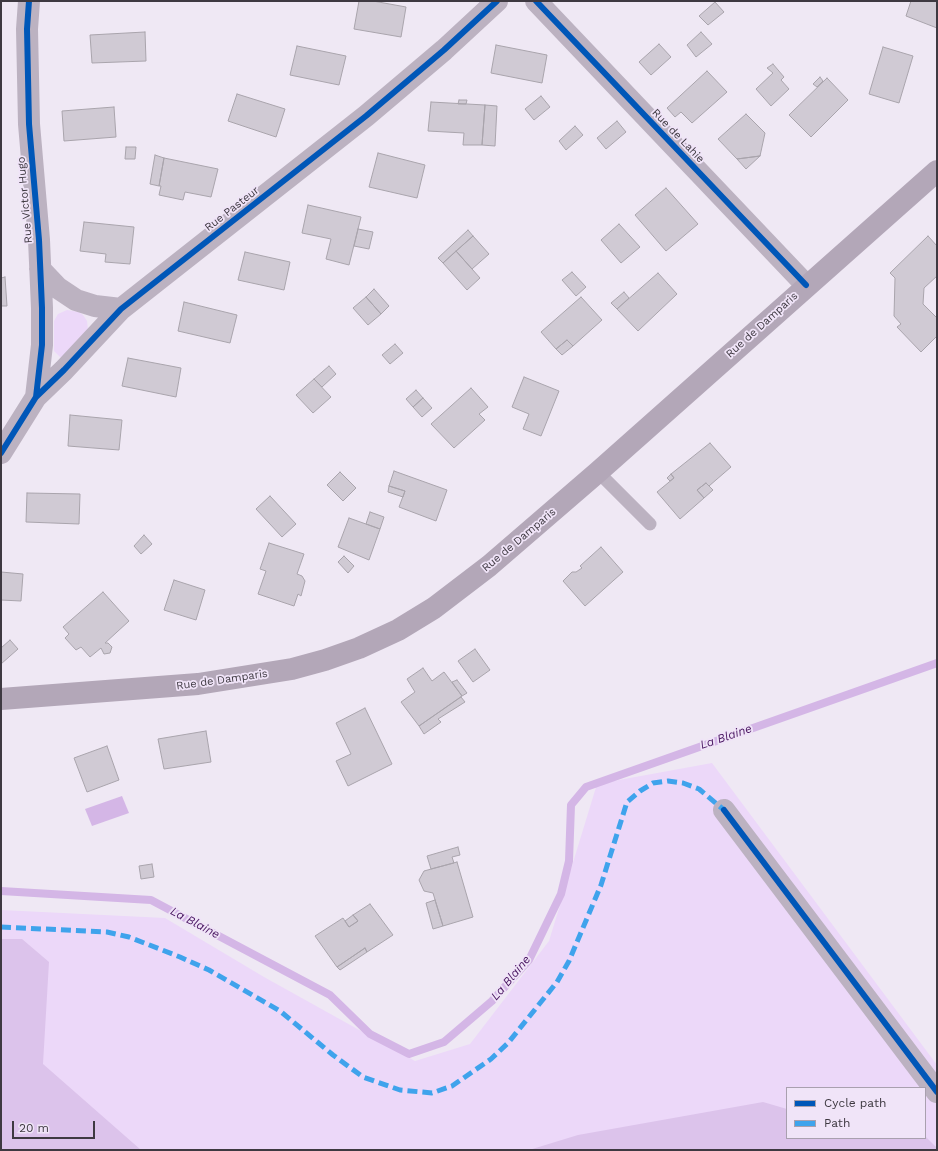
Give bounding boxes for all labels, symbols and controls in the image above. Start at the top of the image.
street label: Rue de Lahie [649,106,707,166]
street label: Rue Victor Hugo [15,156,35,244]
street label: Rue Pasteur [202,184,262,234]
street label: Rue de Damparis [723,289,801,361]
street label: Rue de Damparis [480,505,558,575]
street label: Rue de Damparis [176,667,268,693]
water label: La Blaine [698,721,754,753]
water label: La Blaine [168,904,222,942]
water label: La Blaine [488,953,534,1003]
legend [786,1087,926,1139]
text: Cycle path [824,1096,886,1110]
scale bar [14,1113,97,1139]
text: Path [824,1116,850,1130]
text: 20 m [19,1121,49,1135]

